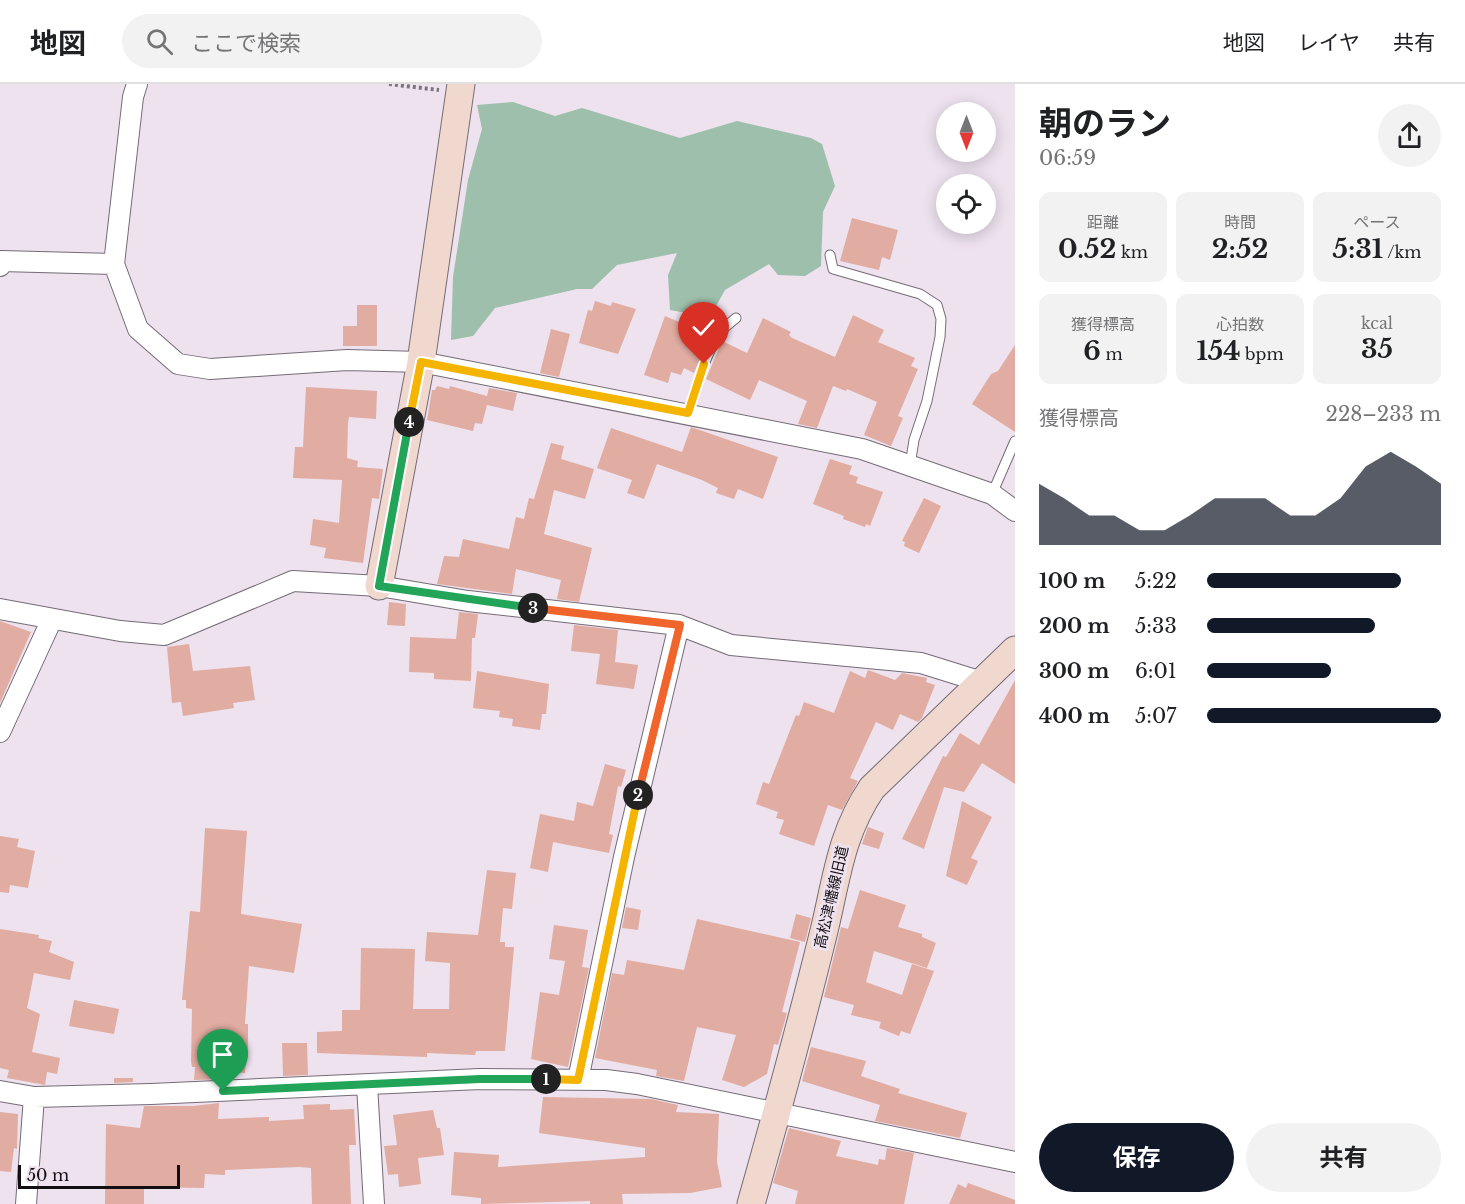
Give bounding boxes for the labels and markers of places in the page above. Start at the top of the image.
pin [678,302,729,364]
pin: 4 [394,407,424,437]
pin: 3 [518,593,548,623]
pin: 2 [623,780,653,810]
pin [197,1029,248,1091]
pin: 1 [531,1064,561,1094]

